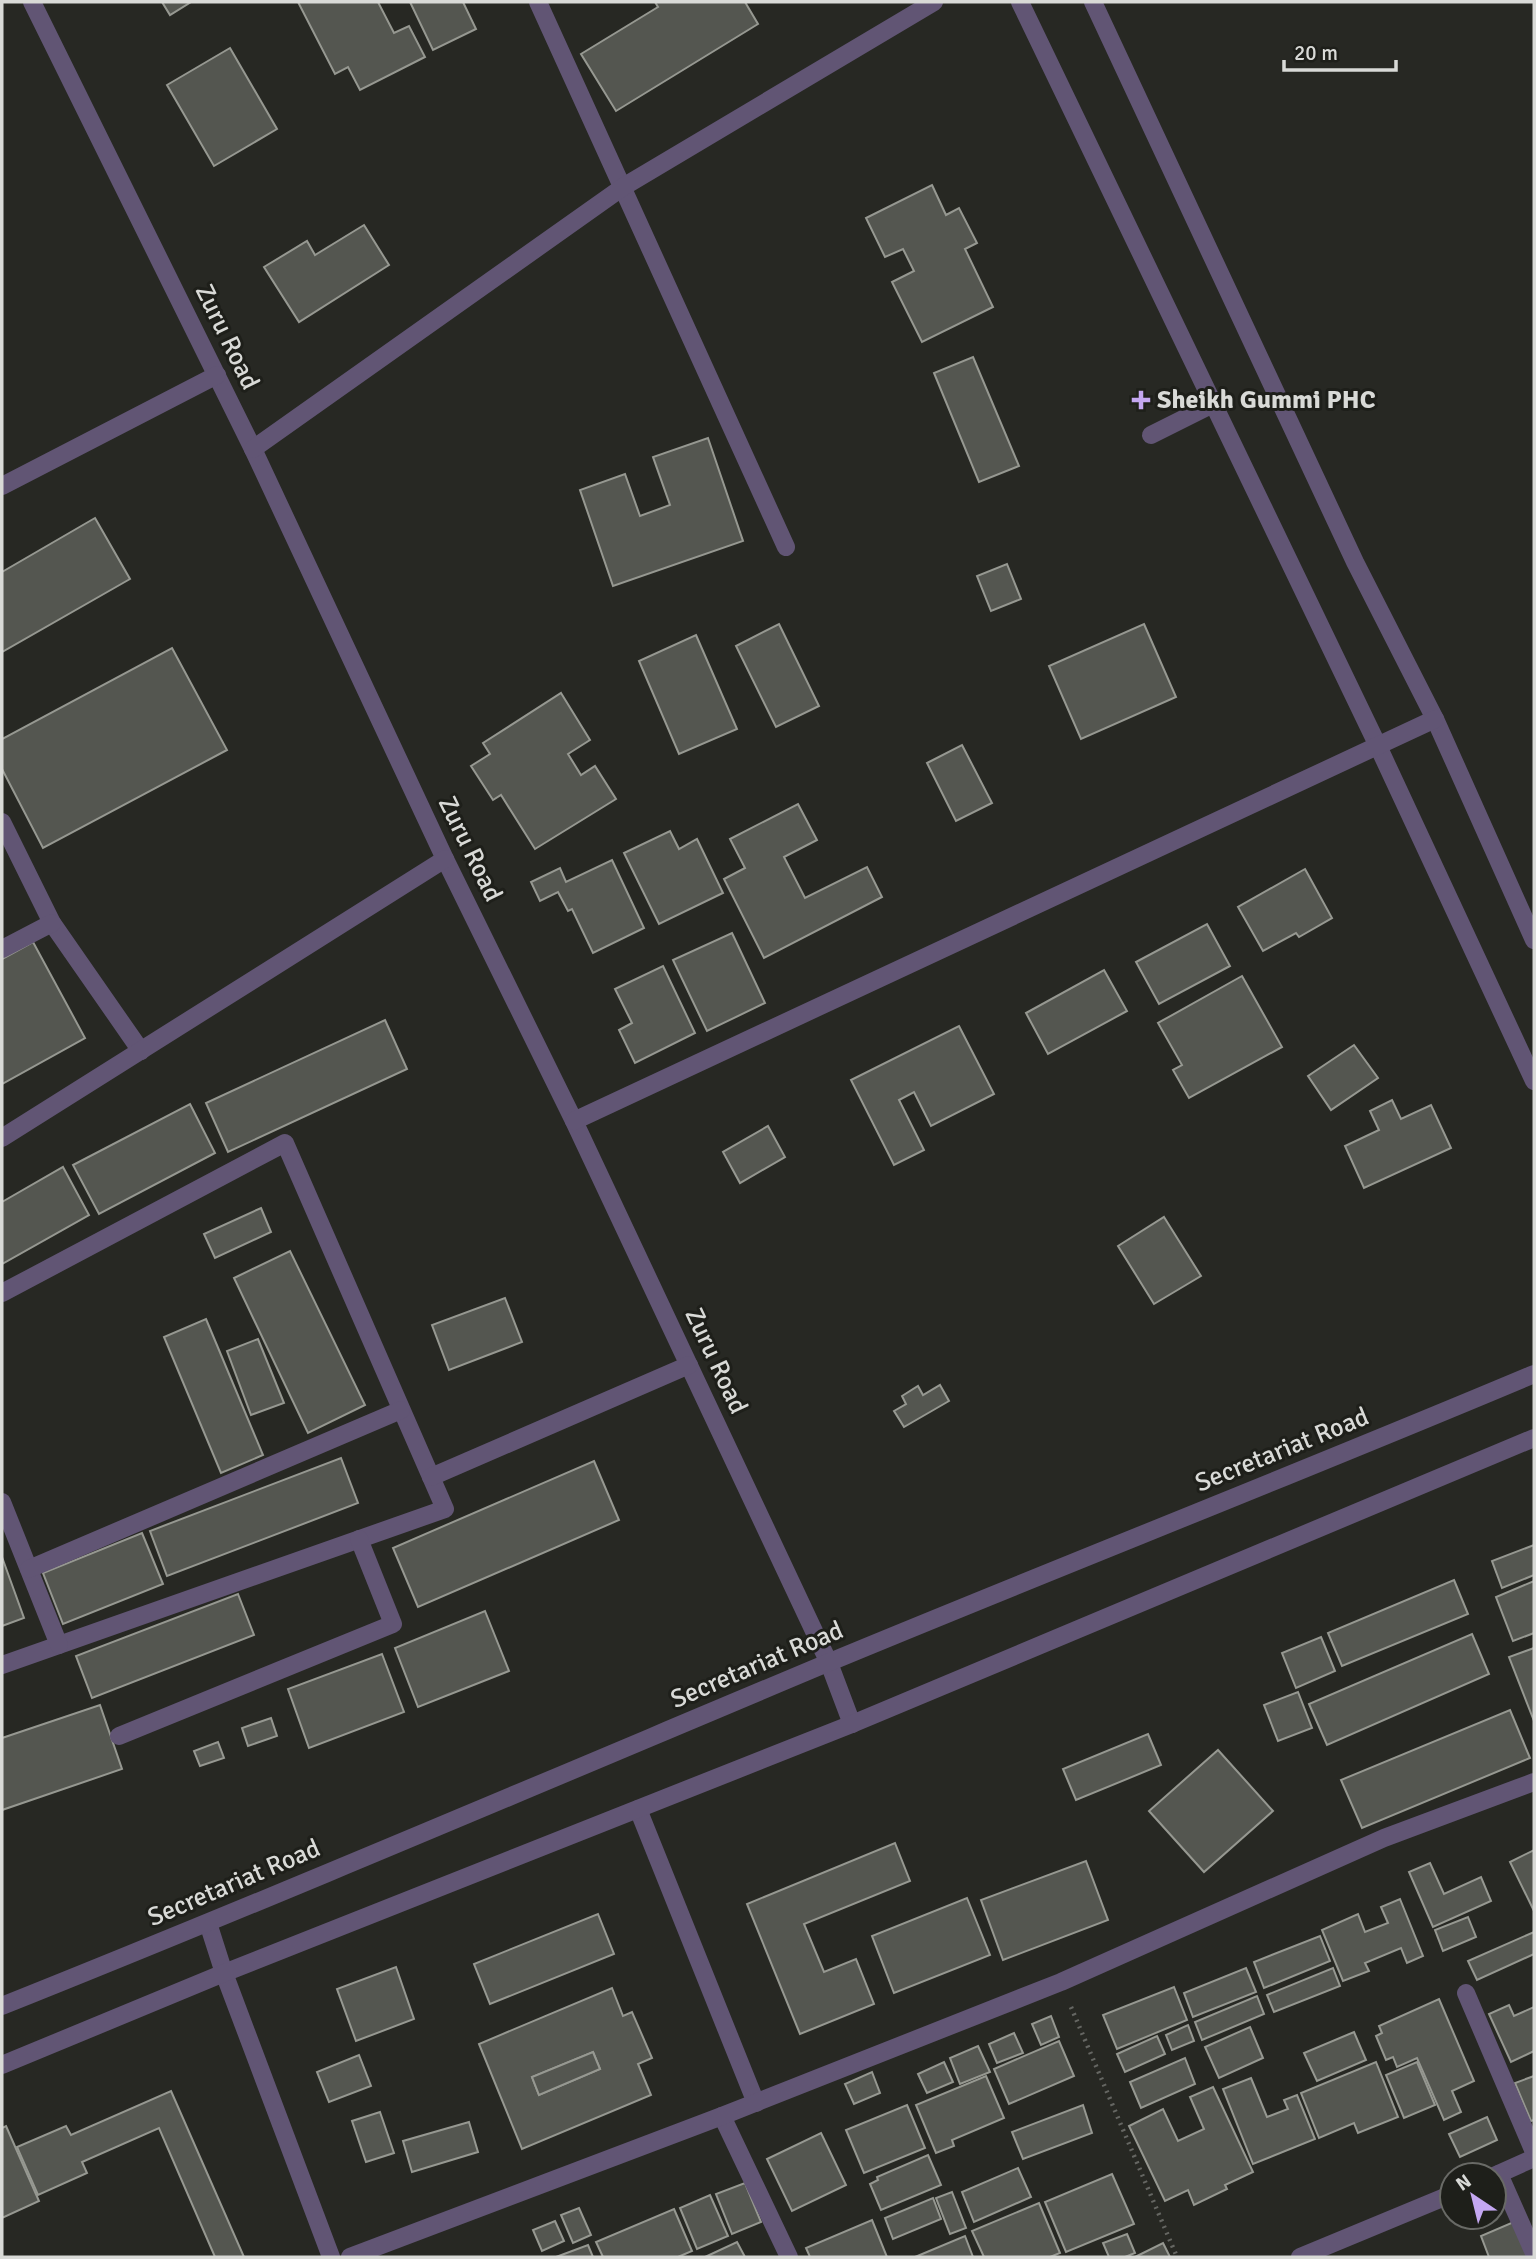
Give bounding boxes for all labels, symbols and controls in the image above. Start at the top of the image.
scale bar [1284,28,1396,72]
text: 20 m [1294,40,1338,66]
street label: Zuru Road [188,279,266,395]
place label: Sheikh Gummi PHC [1157,384,1376,416]
marker: Sheikh Gummi PHC [1131,390,1151,410]
street label: Zuru Road [431,791,509,907]
street label: Zuru Road [678,1303,754,1419]
street label: Secretariat Road [1190,1401,1374,1499]
street label: Secretariat Road [666,1614,848,1716]
street label: Secretariat Road [143,1832,325,1934]
north arrow [1438,2161,1508,2231]
text: N [1452,2169,1476,2197]

